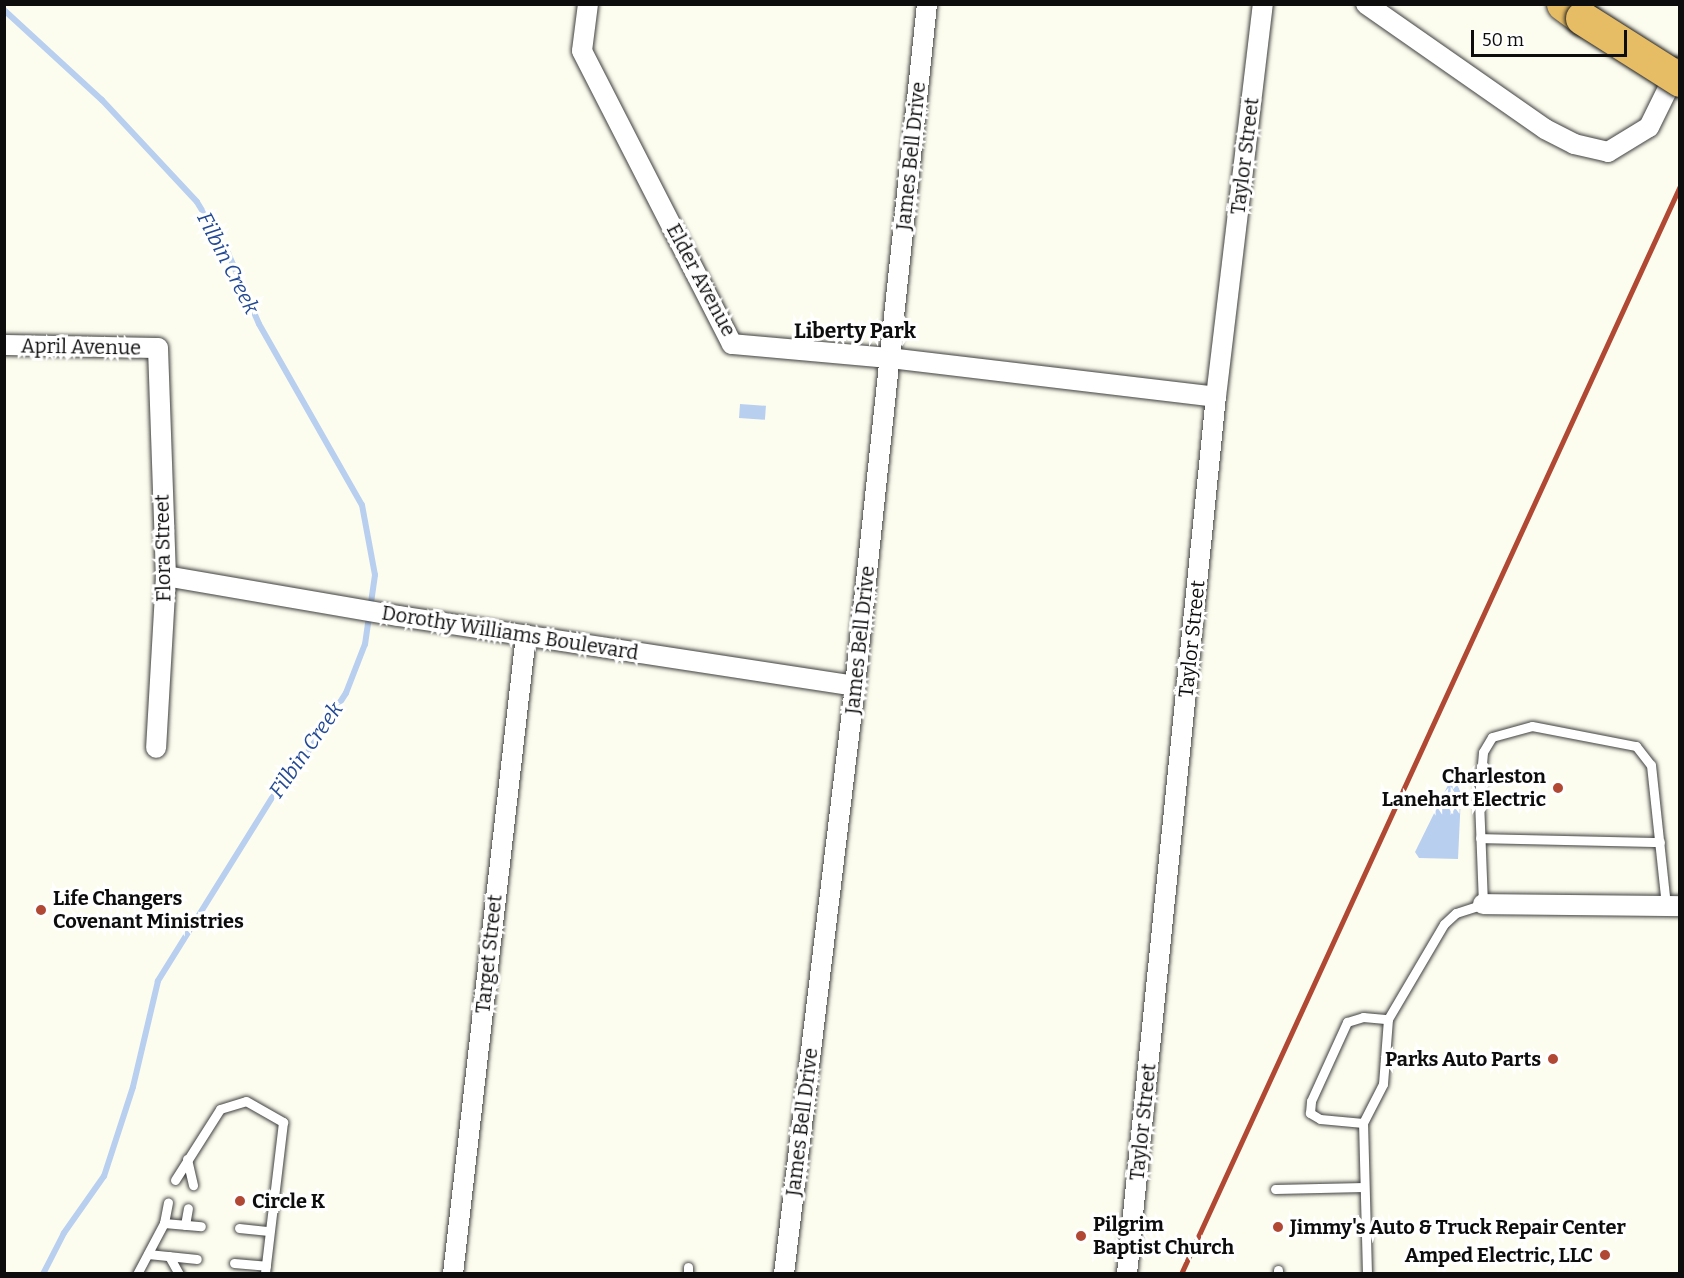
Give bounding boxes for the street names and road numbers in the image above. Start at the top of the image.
street label: James Bell Drive [891,81,931,231]
street label: Taylor Street [1226,96,1264,216]
street label: Elder Avenue [661,220,741,340]
street label: April Avenue [21,334,141,360]
street label: Flora Street [150,494,176,602]
street label: James Bell Drive [840,565,880,715]
street label: Taylor Street [1174,579,1210,699]
street label: Dorothy Williams Boulevard [380,601,640,665]
street label: Target Street [471,893,507,1015]
street label: James Bell Drive [781,1047,823,1197]
street label: Taylor Street [1125,1062,1161,1182]

